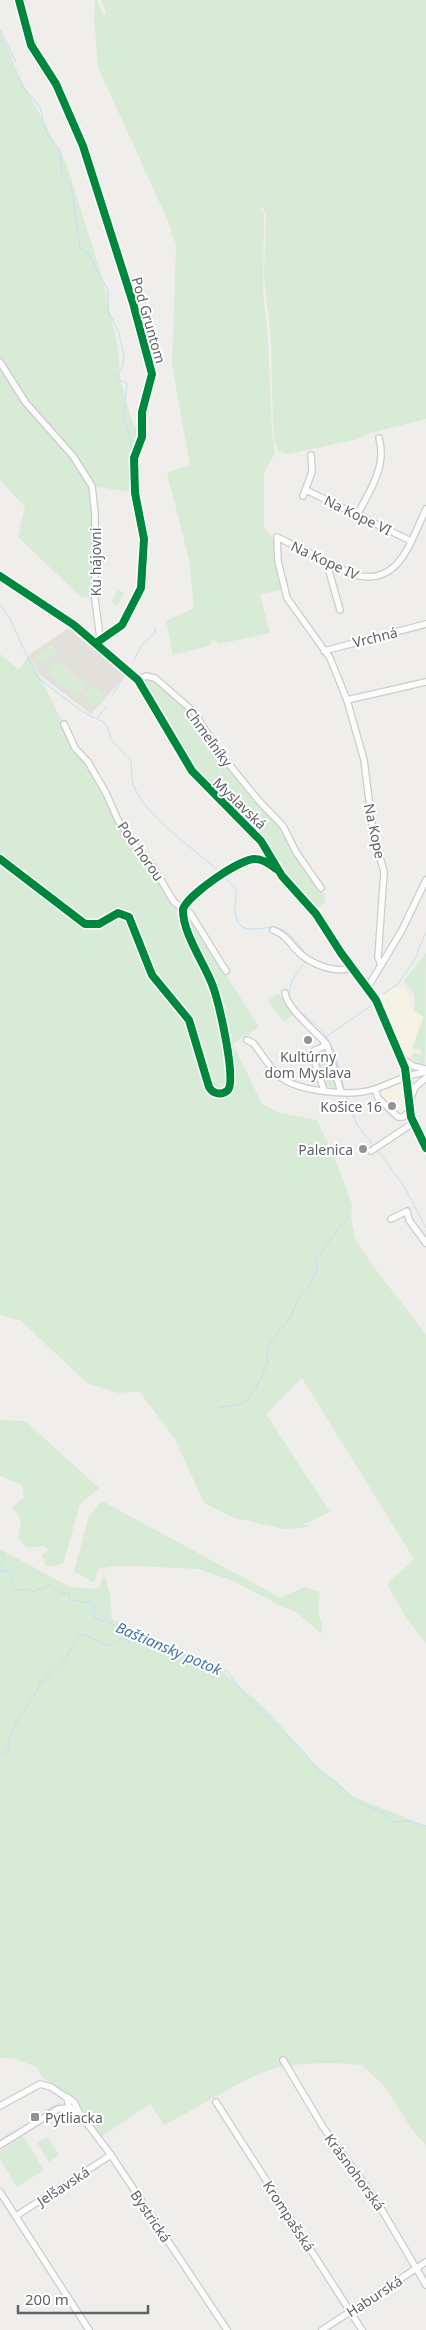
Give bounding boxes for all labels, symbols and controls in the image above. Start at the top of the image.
street label: Pod Gruntom [128,275,170,365]
street label: Na Kope VI [321,491,395,540]
street label: Ku hájovni [86,528,105,596]
street label: Na Kope IV [288,536,362,584]
street label: Vrchná [351,622,399,652]
street label: Chmeľníky [181,704,237,771]
street label: Myslavská [209,773,271,833]
street label: Na Kope [360,802,390,860]
street label: Pod horou [113,817,169,885]
marker: Kultúrny dom Myslava [302,1034,314,1046]
place label: Kultúrny dom Myslava [265,1047,351,1082]
place label: Košice 16 [320,1097,382,1116]
marker: Košice 16 [386,1100,398,1112]
place label: Palenica [298,1140,353,1159]
marker: Palenica [357,1143,369,1155]
water label: Baštiansky potok [113,1617,225,1679]
place label: Pytliacka [45,2108,103,2127]
marker: Pytliacka [29,2111,41,2123]
street label: Krásnohorská [321,2130,389,2214]
street label: Jelšavská [31,2162,93,2211]
street label: Krompašská [259,2177,319,2255]
street label: Bystrická [127,2186,175,2246]
street label: Haburská [342,2271,406,2321]
scale bar [18,2282,148,2314]
text: 200 m [25,2289,69,2309]

